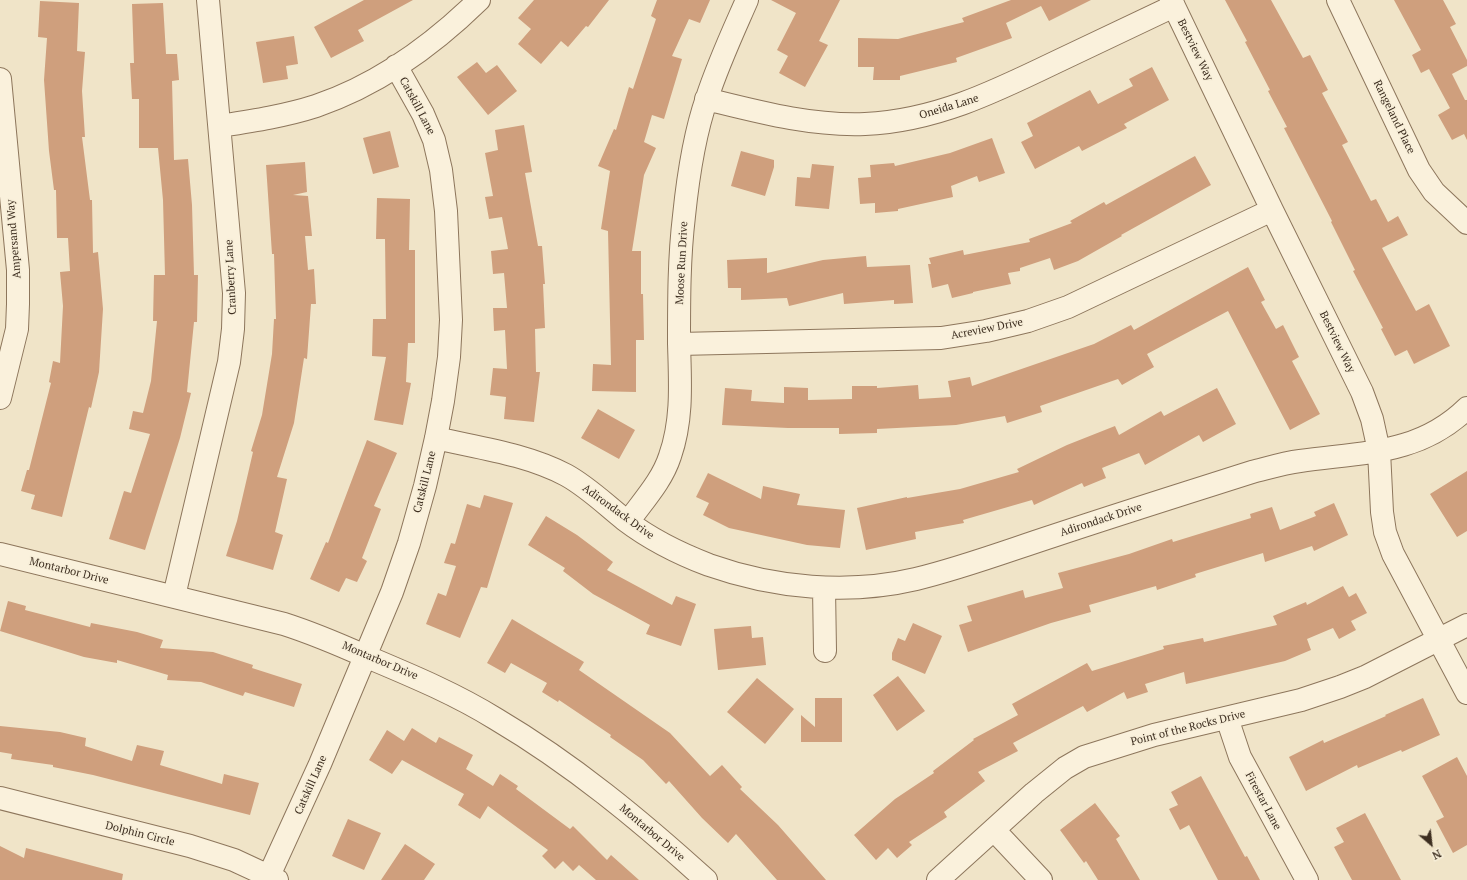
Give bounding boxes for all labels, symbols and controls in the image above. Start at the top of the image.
street label: Bestview Way [1174,17,1216,83]
street label: Catskill Lane [396,75,438,137]
street label: Rangeland Place [1370,78,1418,156]
street label: Oneida Lane [918,92,980,122]
street label: Ampersand Way [4,199,24,279]
street label: Moose Run Drive [673,221,691,305]
street label: Cranberry Lane [222,239,240,315]
street label: Bestview Way [1316,309,1358,375]
street label: Acreview Drive [950,316,1024,342]
street label: Catskill Lane [411,450,439,514]
street label: Adirondack Drive [580,482,656,542]
street label: Adirondack Drive [1058,501,1144,539]
street label: Montarbor Drive [28,555,110,587]
street label: Montarbor Drive [340,639,420,683]
street label: Point of the Rocks Drive [1129,707,1247,749]
street label: Catskill Lane [292,753,330,817]
street label: Firestar Lane [1242,770,1284,832]
street label: Montarbor Drive [617,802,687,864]
street label: Dolphin Circle [104,819,176,849]
north arrow [1411,824,1451,864]
text: N [1430,846,1444,863]

